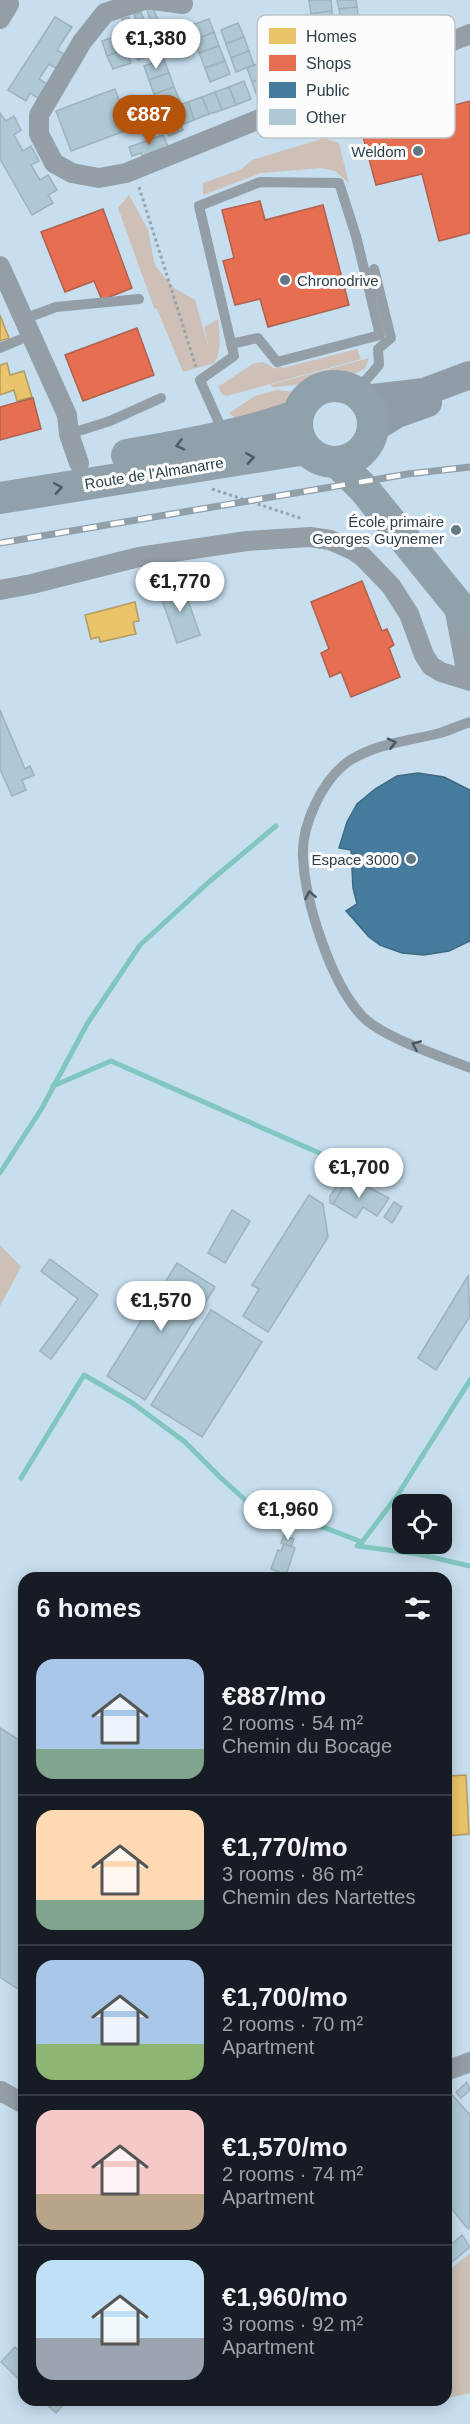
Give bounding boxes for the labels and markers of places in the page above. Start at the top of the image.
pin: €1,380 [107,19,205,70]
pin: €887 [113,95,185,146]
place label: Weldom [351,143,406,160]
marker: Weldom [411,144,425,158]
place label: Chronodrive [297,272,379,289]
marker: Chronodrive [278,273,292,287]
place label: École primaire Georges Guynemer [312,513,444,547]
marker: École primaire Georges Guynemer [449,523,463,537]
pin: €1,770 [131,562,229,613]
place label: Espace 3000 [311,851,399,868]
marker: Espace 3000 [404,852,418,866]
pin: €1,700 [310,1148,408,1199]
pin: €1,570 [112,1281,210,1332]
pin: €1,960 [239,1490,337,1541]

